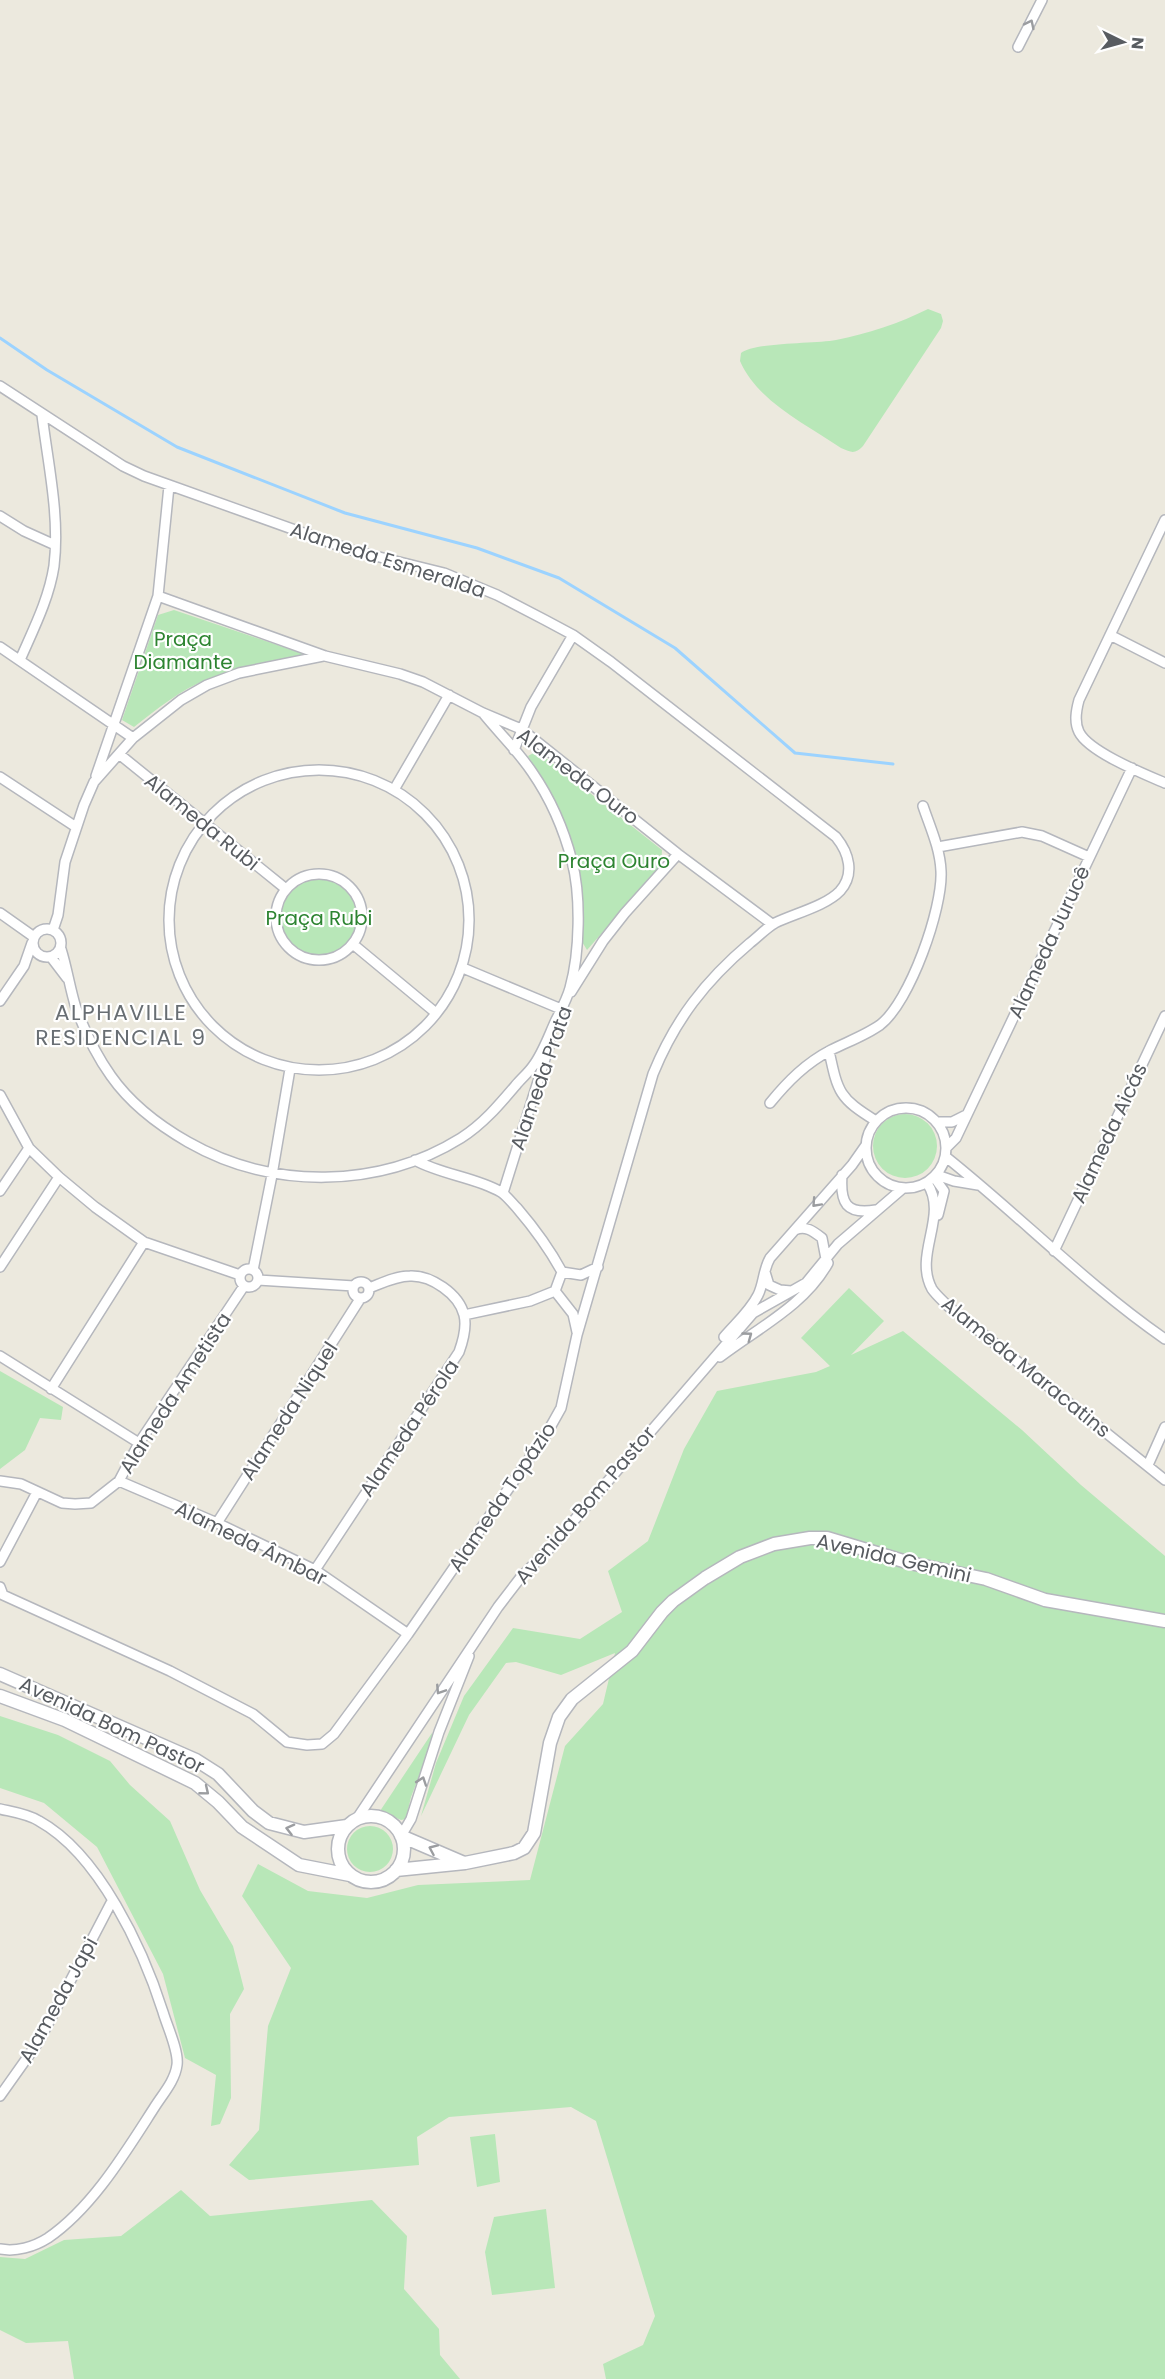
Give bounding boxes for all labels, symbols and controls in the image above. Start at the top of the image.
north arrow [1093,12,1153,72]
one-way arrow [1023,19,1035,30]
text: N [1125,36,1149,50]
street label: Alameda Esmeralda [287,515,489,605]
park label: Praça Diamante [133,625,233,676]
street label: Alameda Ouro [511,721,645,831]
street label: Alameda Rubi [139,767,265,877]
park label: Praça Ouro [558,847,670,875]
street label: Alameda Jurucê [1001,861,1097,1023]
park label: Praça Rubi [266,904,372,932]
district label: ALPHAVILLE RESIDENCIAL 9 [35,997,207,1053]
street label: Alameda Prata [503,1002,579,1154]
street label: Alameda Aicás [1064,1058,1154,1208]
one-way arrow [813,1196,824,1207]
street label: Alameda Maracatins [936,1290,1116,1444]
street label: Alameda Ametista [112,1307,238,1479]
one-way arrow [742,1332,753,1343]
street label: Alameda Niquel [234,1336,344,1486]
street label: Alameda Pérola [353,1354,465,1502]
street label: Alameda Topázio [442,1417,562,1577]
street label: Avenida Bom Pastor [508,1420,662,1590]
street label: Alameda Âmbar [170,1494,332,1592]
street label: Avenida Gemini [814,1527,974,1589]
street label: Avenida Bom Pastor [15,1670,209,1780]
one-way arrow [436,1684,447,1695]
one-way arrow [415,1776,427,1787]
one-way arrow [198,1783,209,1794]
one-way arrow [285,1823,295,1836]
one-way arrow [428,1845,439,1857]
street label: Alameda Japi [12,1932,104,2068]

